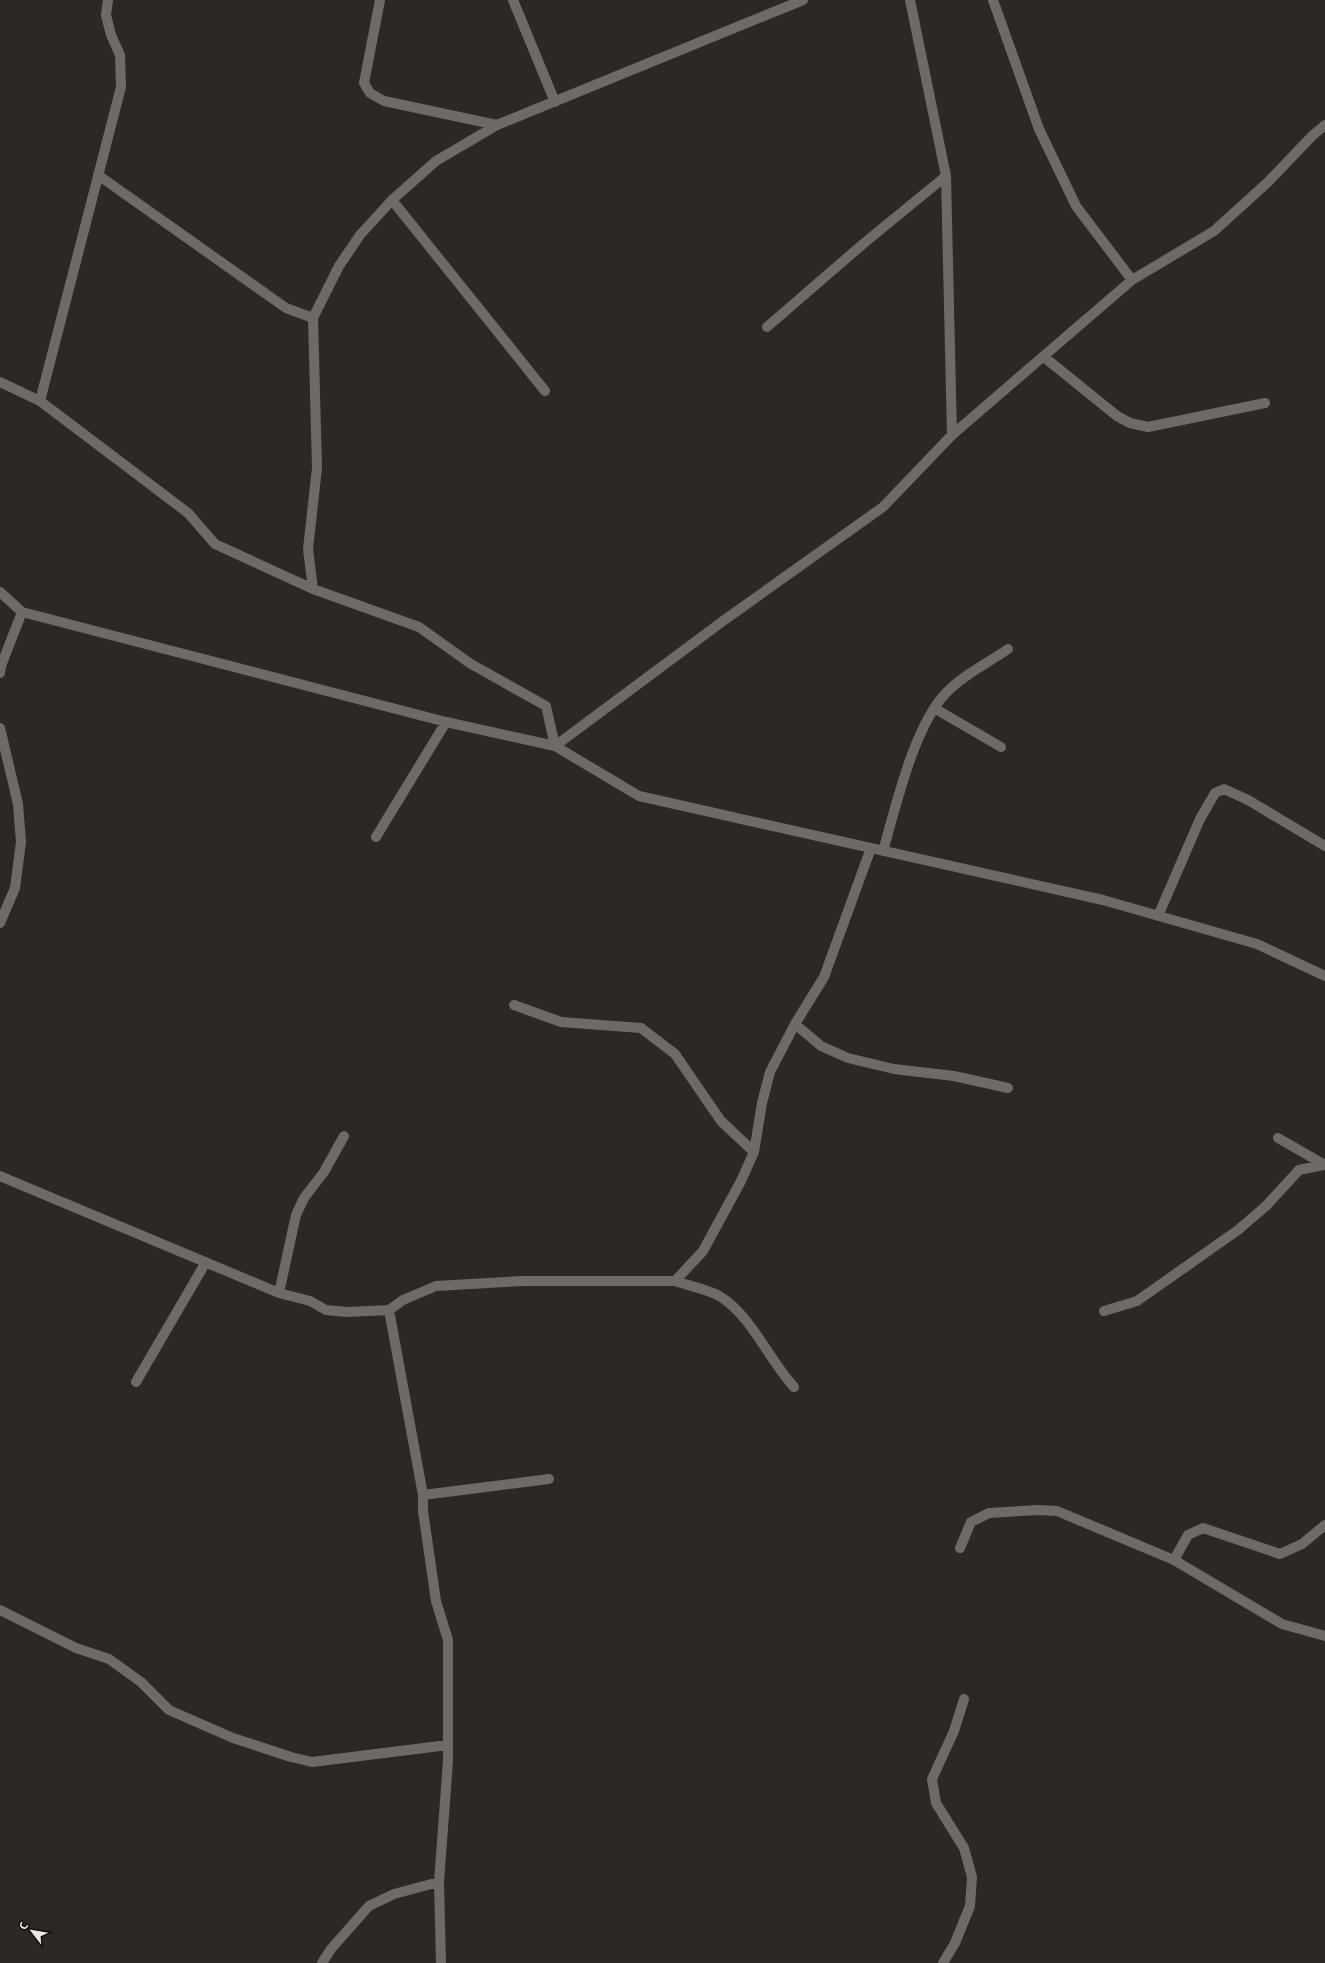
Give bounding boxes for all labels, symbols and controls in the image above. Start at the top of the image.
north arrow [12,1911,52,1951]
text: С [16,1920,31,1932]

